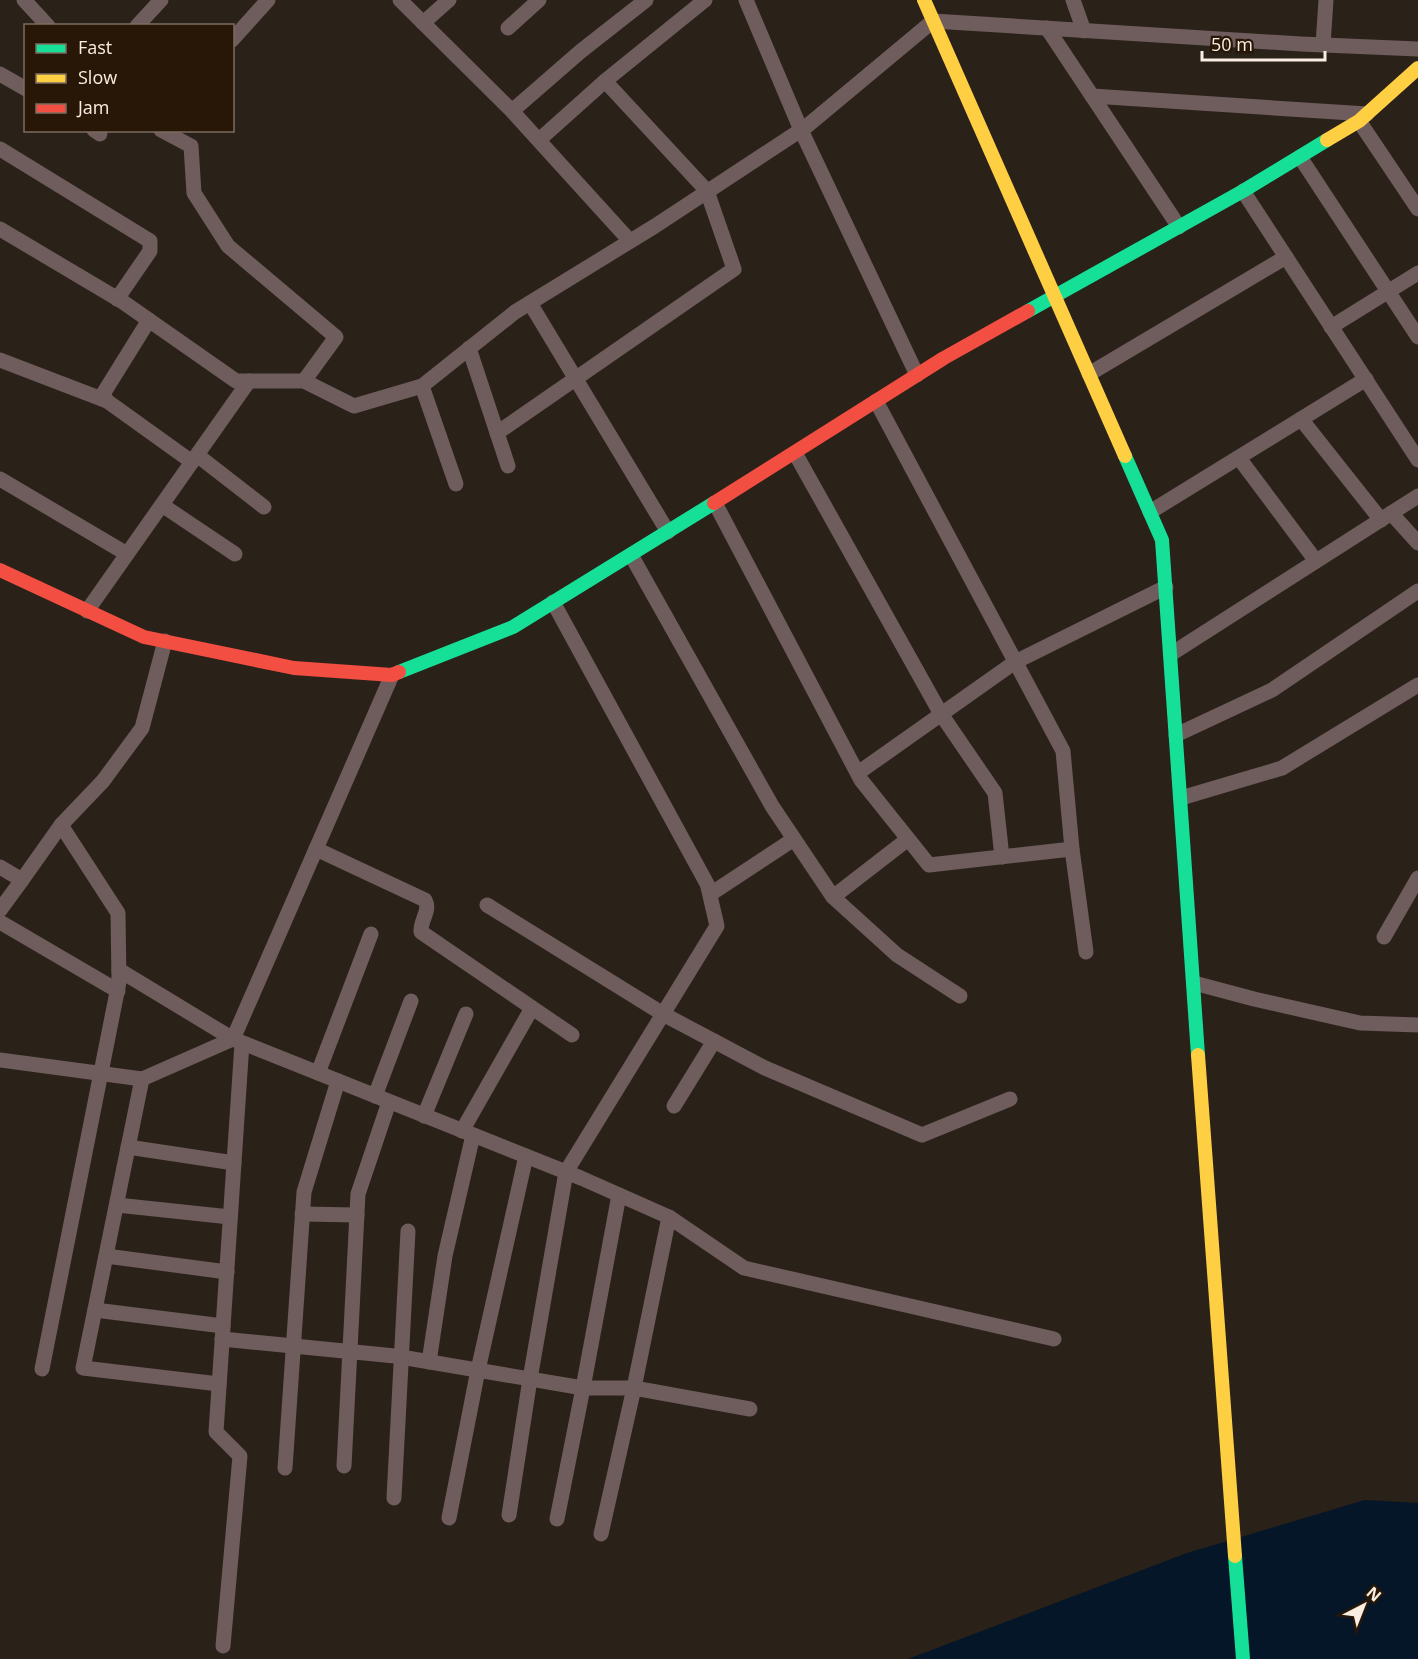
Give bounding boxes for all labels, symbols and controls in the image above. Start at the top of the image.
legend [24,24,234,132]
scale bar [1202,24,1325,62]
text: 50 m [1211,32,1253,56]
text: Fast [78,35,112,59]
text: Slow [78,65,117,89]
text: Jam [76,95,110,119]
north arrow [1334,1575,1394,1635]
text: N [1362,1581,1386,1606]

